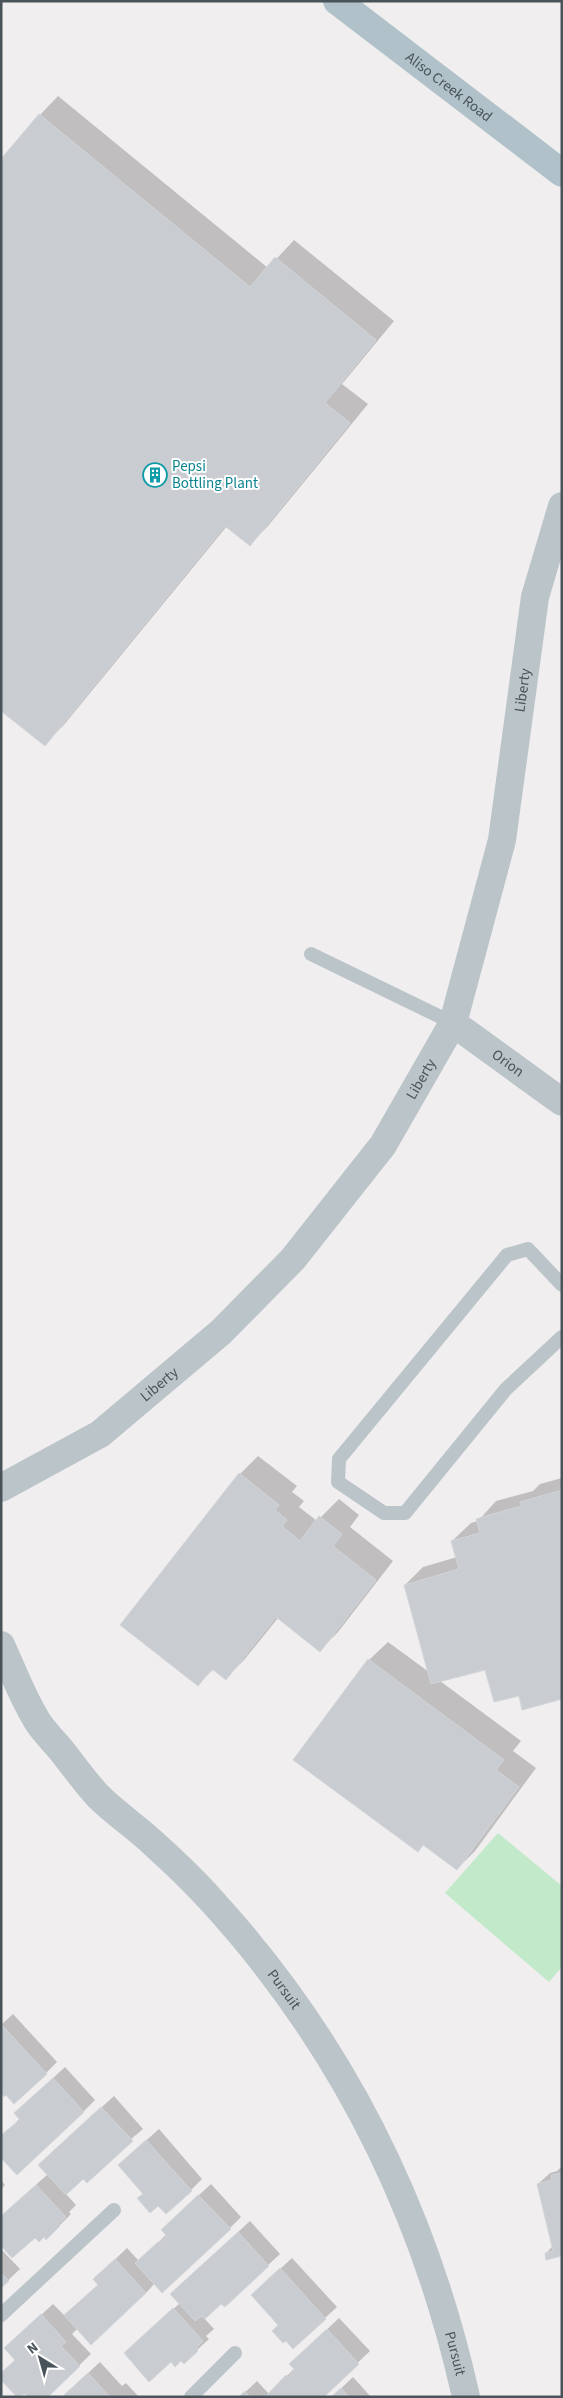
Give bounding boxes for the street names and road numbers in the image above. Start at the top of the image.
street label: Aliso Creek Road [401,47,497,127]
street label: Liberty [509,667,536,714]
street label: Orion [487,1044,528,1082]
street label: Liberty [401,1055,441,1103]
street label: Liberty [136,1362,183,1407]
street label: Pursuit [262,1965,306,2014]
street label: Pursuit [439,2329,471,2378]

